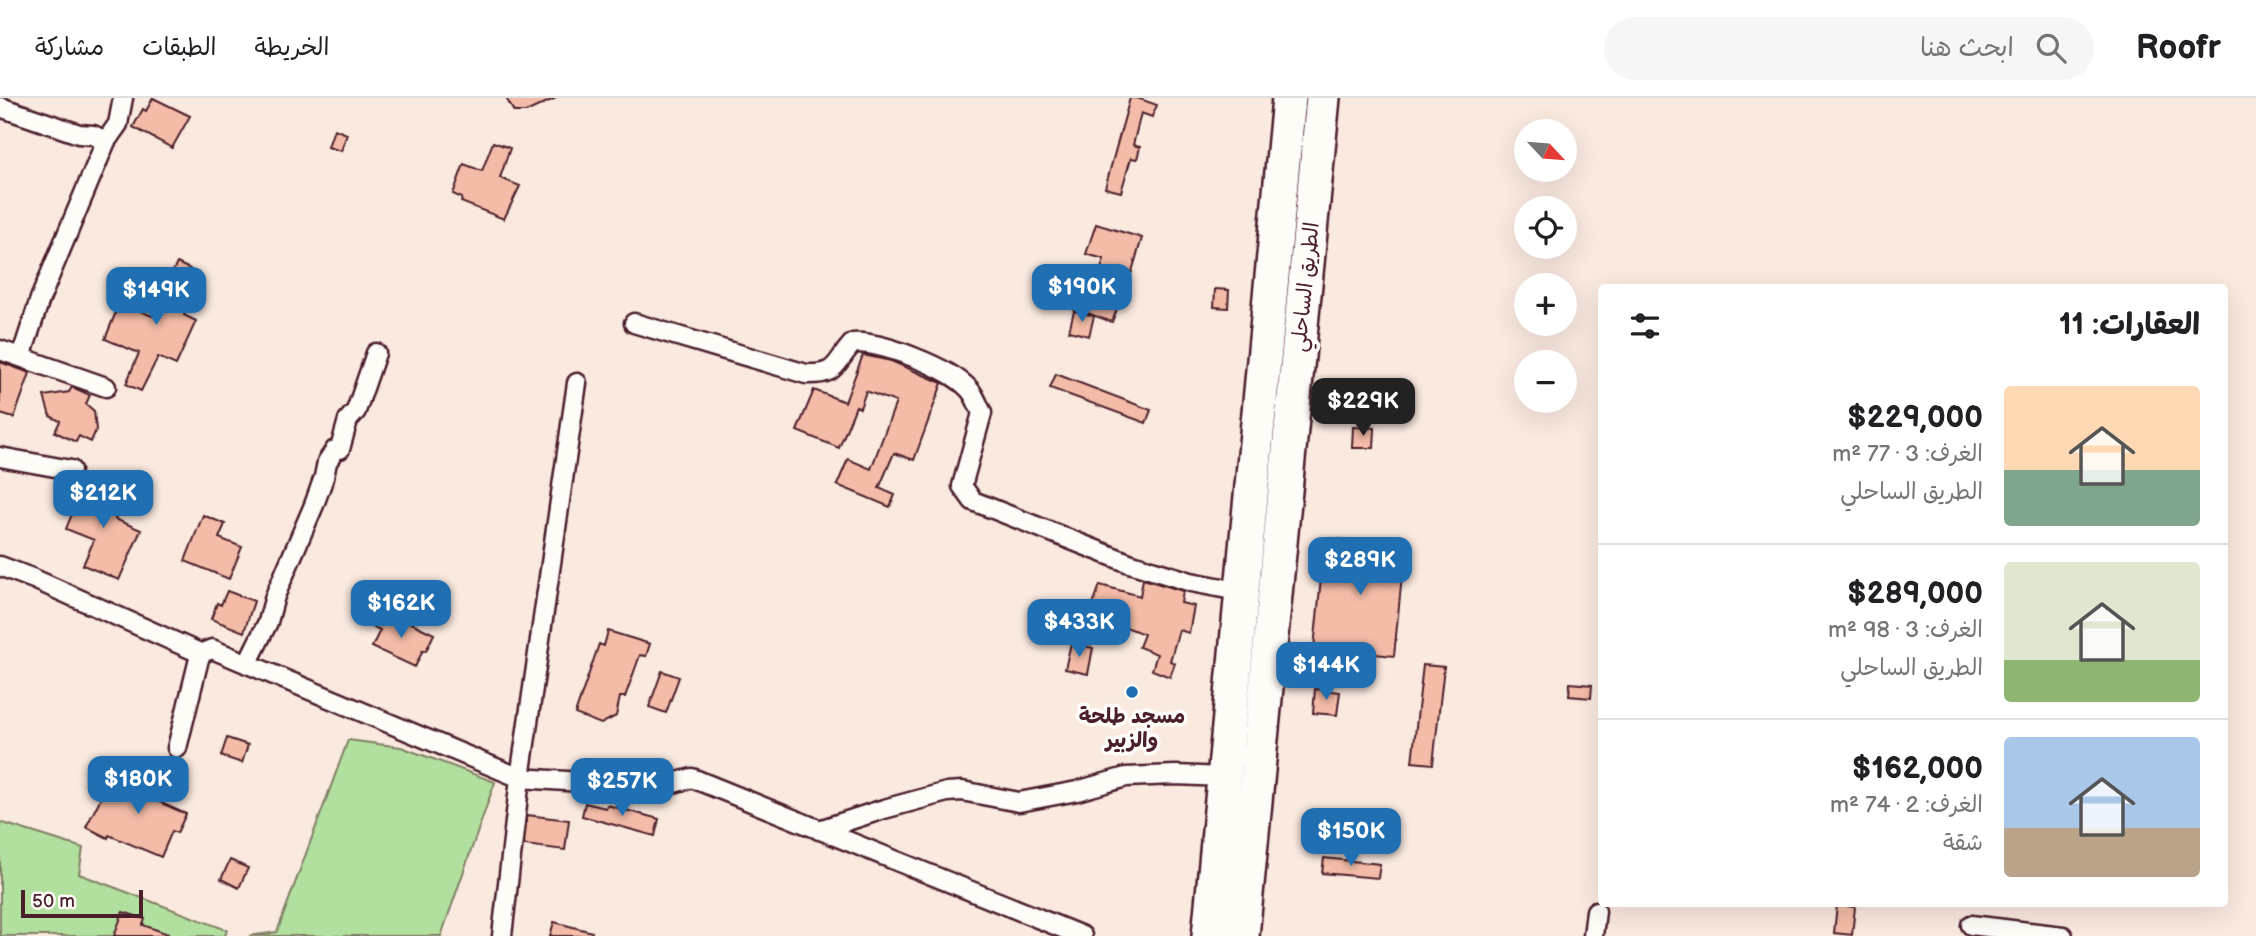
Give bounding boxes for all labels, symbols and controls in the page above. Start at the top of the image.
search box [1604,17,2094,80]
text: Roofr [2136,28,2221,68]
icon: search [2032,29,2070,67]
text: مشاركة [35,33,104,62]
text: الطبقات [142,33,217,62]
text: الخريطة [255,33,329,62]
text: ابحث هنا [1920,33,2014,64]
north arrow [1514,119,1577,182]
map controls [1514,119,1577,413]
button: locate [1514,196,1577,259]
street label: الطريق الساحلي [1286,221,1331,354]
pin: $190K [1033,264,1131,324]
pin: $149K [107,268,205,327]
text: $190K [1048,273,1116,301]
button: + [1514,273,1577,336]
text: $149K [122,276,190,304]
icon: filters [1626,307,1664,345]
text: العقارات: 11 [2059,307,2200,343]
button: − [1514,350,1577,413]
pin: $229K [1314,378,1412,438]
text: $229K [1327,387,1399,415]
text: $229,000 [1847,400,1983,436]
icon: home [2060,414,2144,498]
text: الغرف: 3 · 77 m² [1832,440,1983,468]
pin: $212K [54,470,152,530]
text: الطريق الساحلي [1840,478,1983,506]
text: $212K [69,479,137,507]
pin: $289K [1311,538,1409,597]
text: $289K [1324,546,1396,574]
text: $289,000 [1847,576,1983,612]
pin: $162K [352,580,450,640]
text: $162K [367,589,435,617]
icon: home [2060,590,2144,674]
pin: $433K [1030,600,1128,659]
text: $433K [1043,608,1115,636]
text: الغرف: 3 · 98 m² [1828,616,1983,644]
pin: $144K [1277,642,1375,702]
text: $144K [1292,651,1360,679]
text: الطريق الساحلي [1840,654,1983,682]
marker: مسجد طلحة والزبير [1124,684,1140,700]
place label: مسجد طلحة والزبير [1079,704,1185,753]
text: $162,000 [1852,751,1983,787]
pin: $180K [89,756,187,816]
pin: $257K [573,758,671,818]
text: $180K [104,765,172,793]
icon: home [2060,765,2144,849]
text: $257K [587,767,657,795]
text: الغرف: 2 · 74 m² [1830,791,1983,819]
pin: $150K [1302,808,1400,868]
text: $150K [1317,817,1385,845]
text: شقة [1943,829,1983,857]
scale bar [21,887,144,919]
text: 50 m [32,890,75,913]

